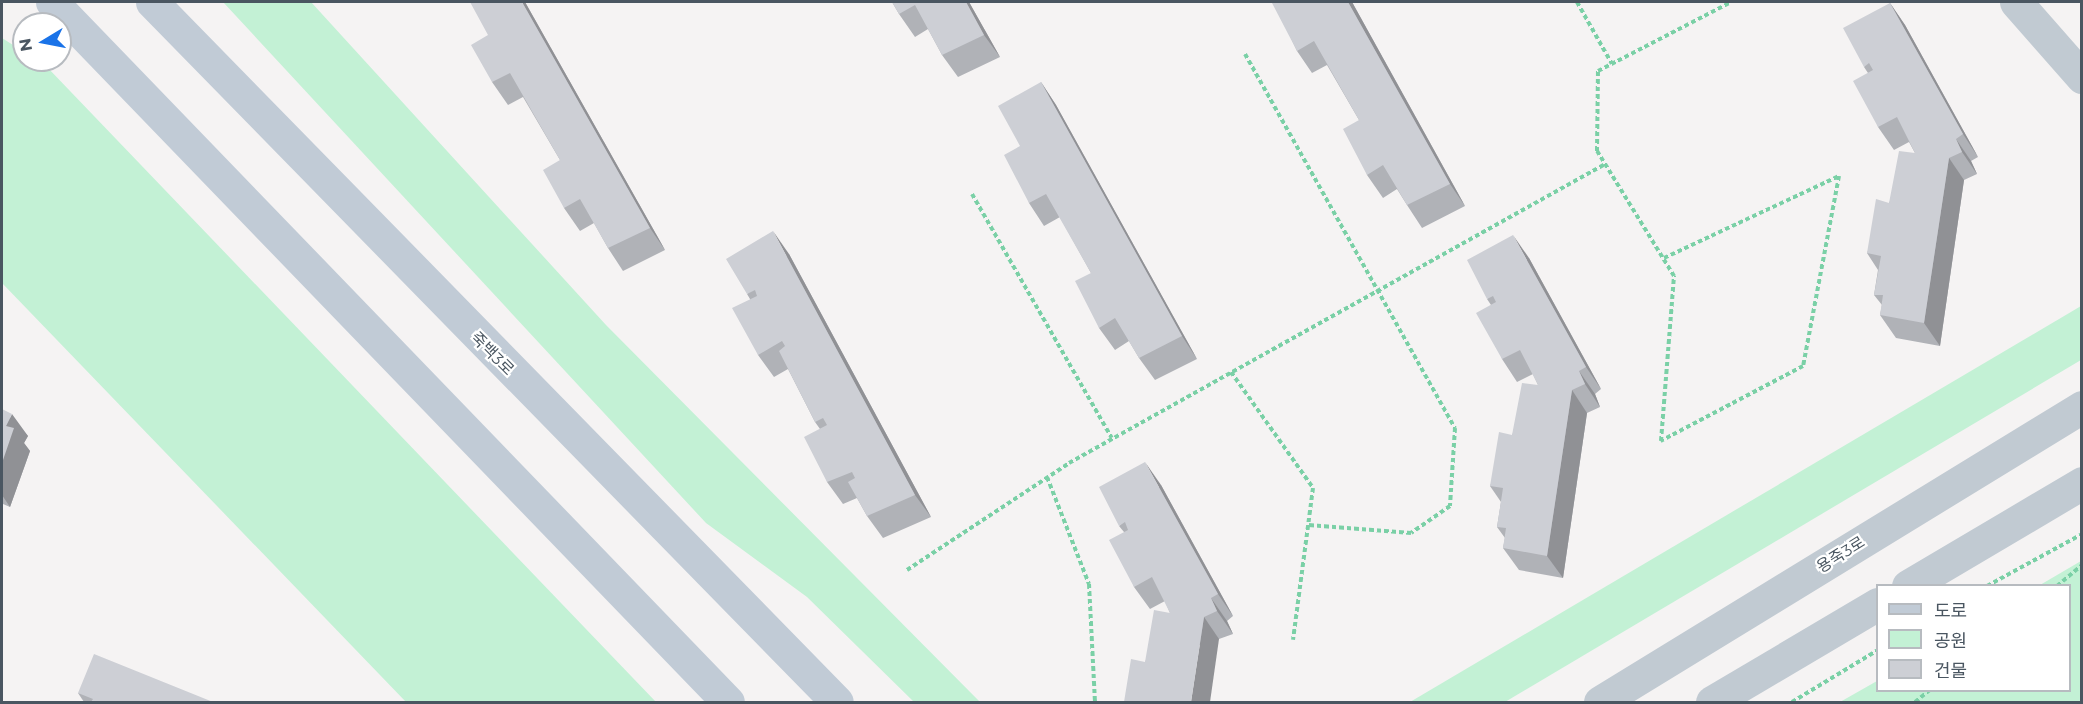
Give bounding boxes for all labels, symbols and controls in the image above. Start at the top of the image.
north arrow [12,12,72,72]
text: N [15,37,36,53]
street label: 죽백3로 [466,328,518,380]
street label: 용죽3로 [1813,533,1869,577]
legend [1876,584,2071,692]
text: 도로 [1934,600,1967,622]
text: 공원 [1934,630,1967,652]
text: 건물 [1934,660,1967,682]

